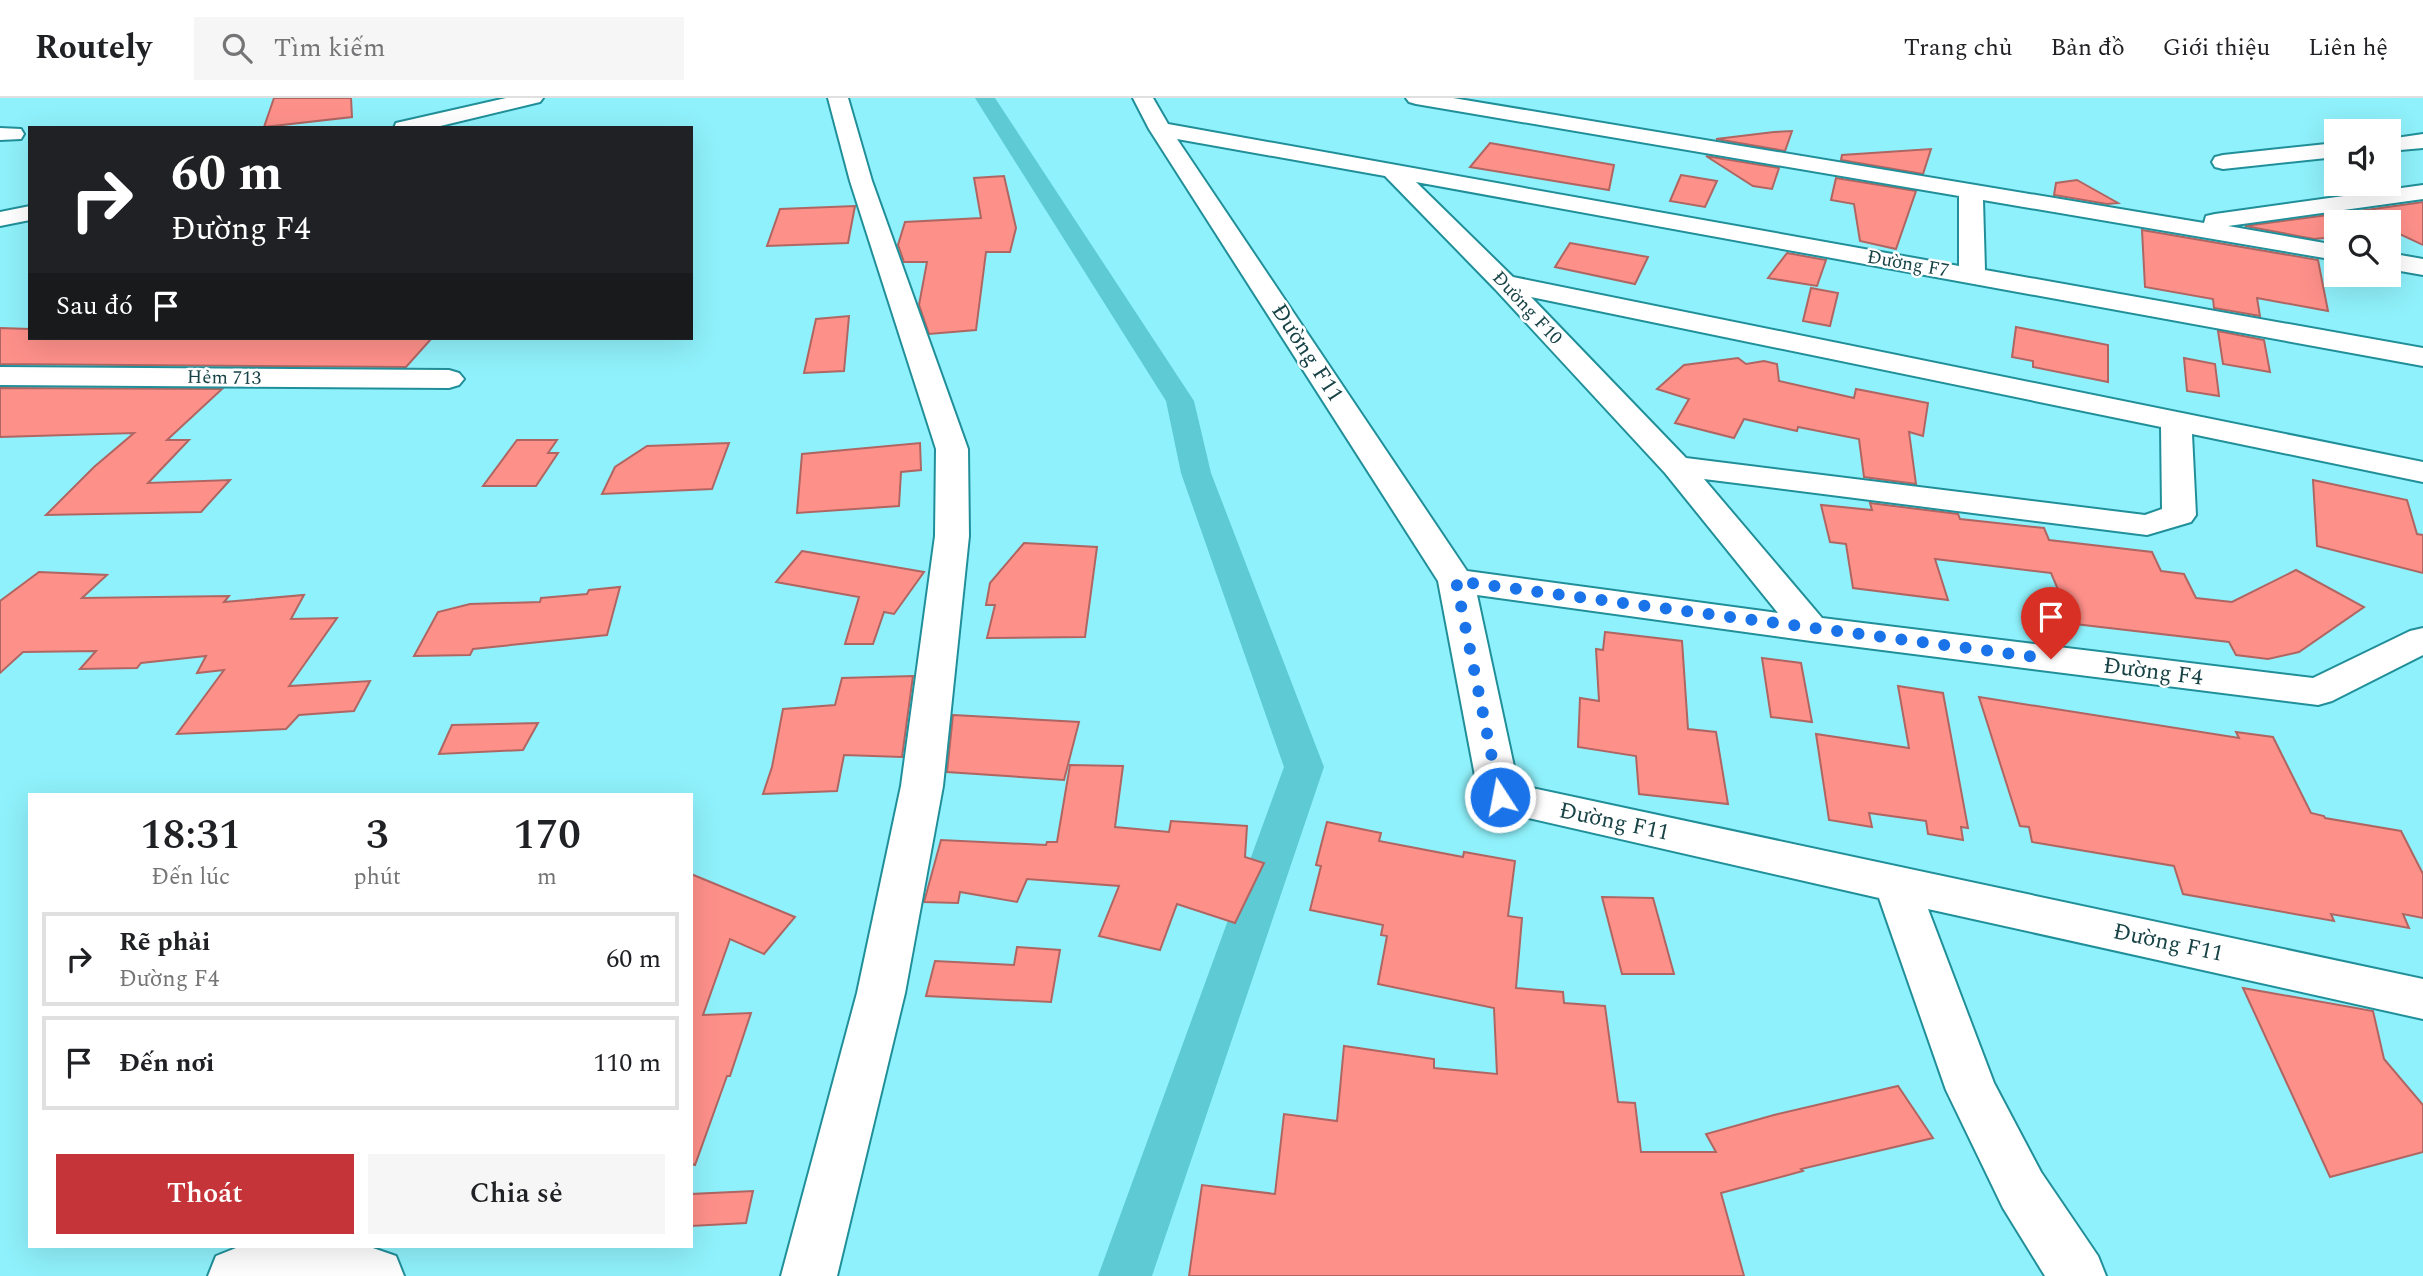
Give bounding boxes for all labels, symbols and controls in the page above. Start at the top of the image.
search box [194,17,684,80]
text: Routely [35,23,152,73]
text: Tìm kiếm [274,28,385,68]
icon: search [218,29,256,67]
text: Trang chủ [1904,30,2013,66]
text: Bản đồ [2051,30,2125,66]
text: Giới thiệu [2163,30,2270,66]
text: Liên hệ [2308,30,2388,66]
map controls [2324,119,2401,287]
button: sound [2324,119,2401,196]
text: 60 m [171,137,282,212]
icon: right [56,154,147,245]
text: Đường F4 [171,205,311,254]
button: search [2324,210,2401,287]
street label: Đường F7 [1865,243,1951,285]
street label: Đường F10 [1485,264,1569,352]
text: Sau đó [56,286,133,326]
icon: arrive [147,287,185,325]
street label: Đường F11 [1262,297,1352,409]
street label: Hẻm 713 [187,363,262,393]
pin [2021,587,2081,659]
icon: arrive [2032,598,2070,636]
street label: Đường F4 [2101,649,2205,696]
position arrow [1463,760,1537,834]
street label: Đường F11 [1556,793,1672,851]
text: 18:31 [140,804,241,867]
text: 3 [366,804,388,867]
text: 170 [513,804,581,867]
text: Đến lúc [151,860,230,895]
text: phút [353,860,401,895]
text: m [537,860,557,895]
street label: Đường F11 [2110,914,2226,972]
text: Rẽ phải [119,922,211,962]
text: 60 m [606,939,661,979]
icon: right [60,940,98,978]
text: Đường F4 [119,962,219,997]
text: Đến nơi [119,1043,214,1083]
text: 110 m [593,1043,661,1083]
icon: arrive [60,1044,98,1082]
button: Thoát [56,1154,354,1234]
button: Chia sẻ [368,1154,665,1234]

